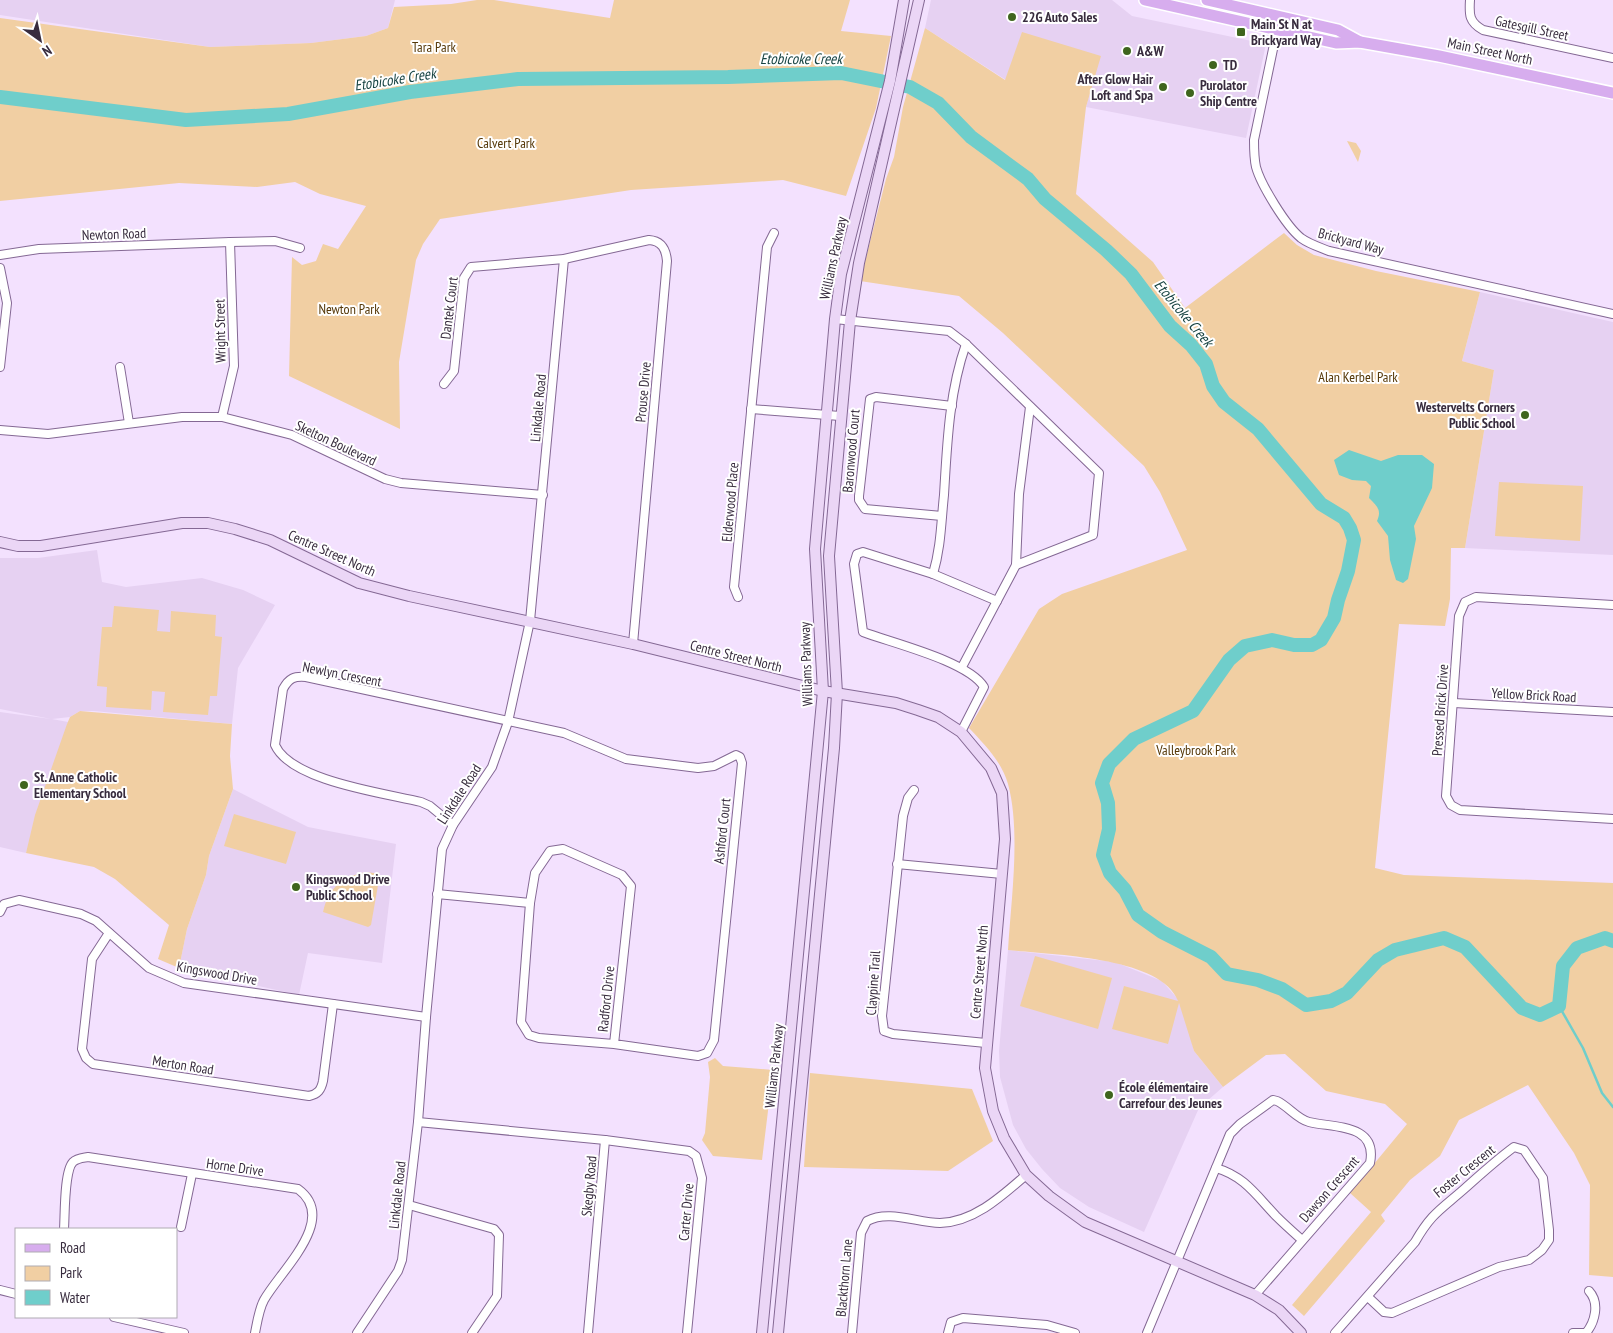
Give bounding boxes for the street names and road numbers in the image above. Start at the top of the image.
street label: Gatesgill Street [1494,11,1570,45]
street label: Main Street North [1446,33,1534,69]
street label: Williams Parkway [815,214,851,301]
street label: Newton Road [82,224,146,244]
street label: Brickyard Way [1316,224,1386,259]
street label: Dantek Court [436,276,462,340]
street label: Wright Street [210,299,230,363]
street label: Prouse Drive [631,361,655,423]
street label: Linkdale Road [526,373,550,443]
street label: Baronwood Court [838,408,864,493]
street label: Skelton Boulevard [292,416,380,470]
street label: Elderwood Place [718,461,742,543]
street label: Centre Street North [285,526,379,580]
street label: Williams Parkway [796,621,816,706]
street label: Centre Street North [688,636,784,676]
street label: Newlyn Crescent [301,658,383,691]
street label: Pressed Brick Drive [1428,663,1452,756]
street label: Yellow Brick Road [1491,684,1577,706]
street label: Linkdale Road [433,761,485,827]
street label: Ashford Court [710,797,734,865]
street label: Centre Street North [966,924,992,1020]
street label: Claypine Trail [862,949,884,1016]
street label: Kingswood Drive [175,957,259,989]
street label: Radford Drive [594,965,618,1033]
street label: Williams Parkway [761,1022,787,1109]
street label: Merton Road [151,1051,215,1079]
street label: Foster Crescent [1430,1141,1499,1201]
street label: Dawson Crescent [1295,1152,1363,1226]
street label: Horne Drive [205,1154,265,1180]
street label: Skegby Road [577,1155,601,1217]
street label: Linkdale Road [384,1160,410,1230]
street label: Carter Drive [675,1182,698,1242]
street label: Blackthorn Lane [832,1238,856,1318]

